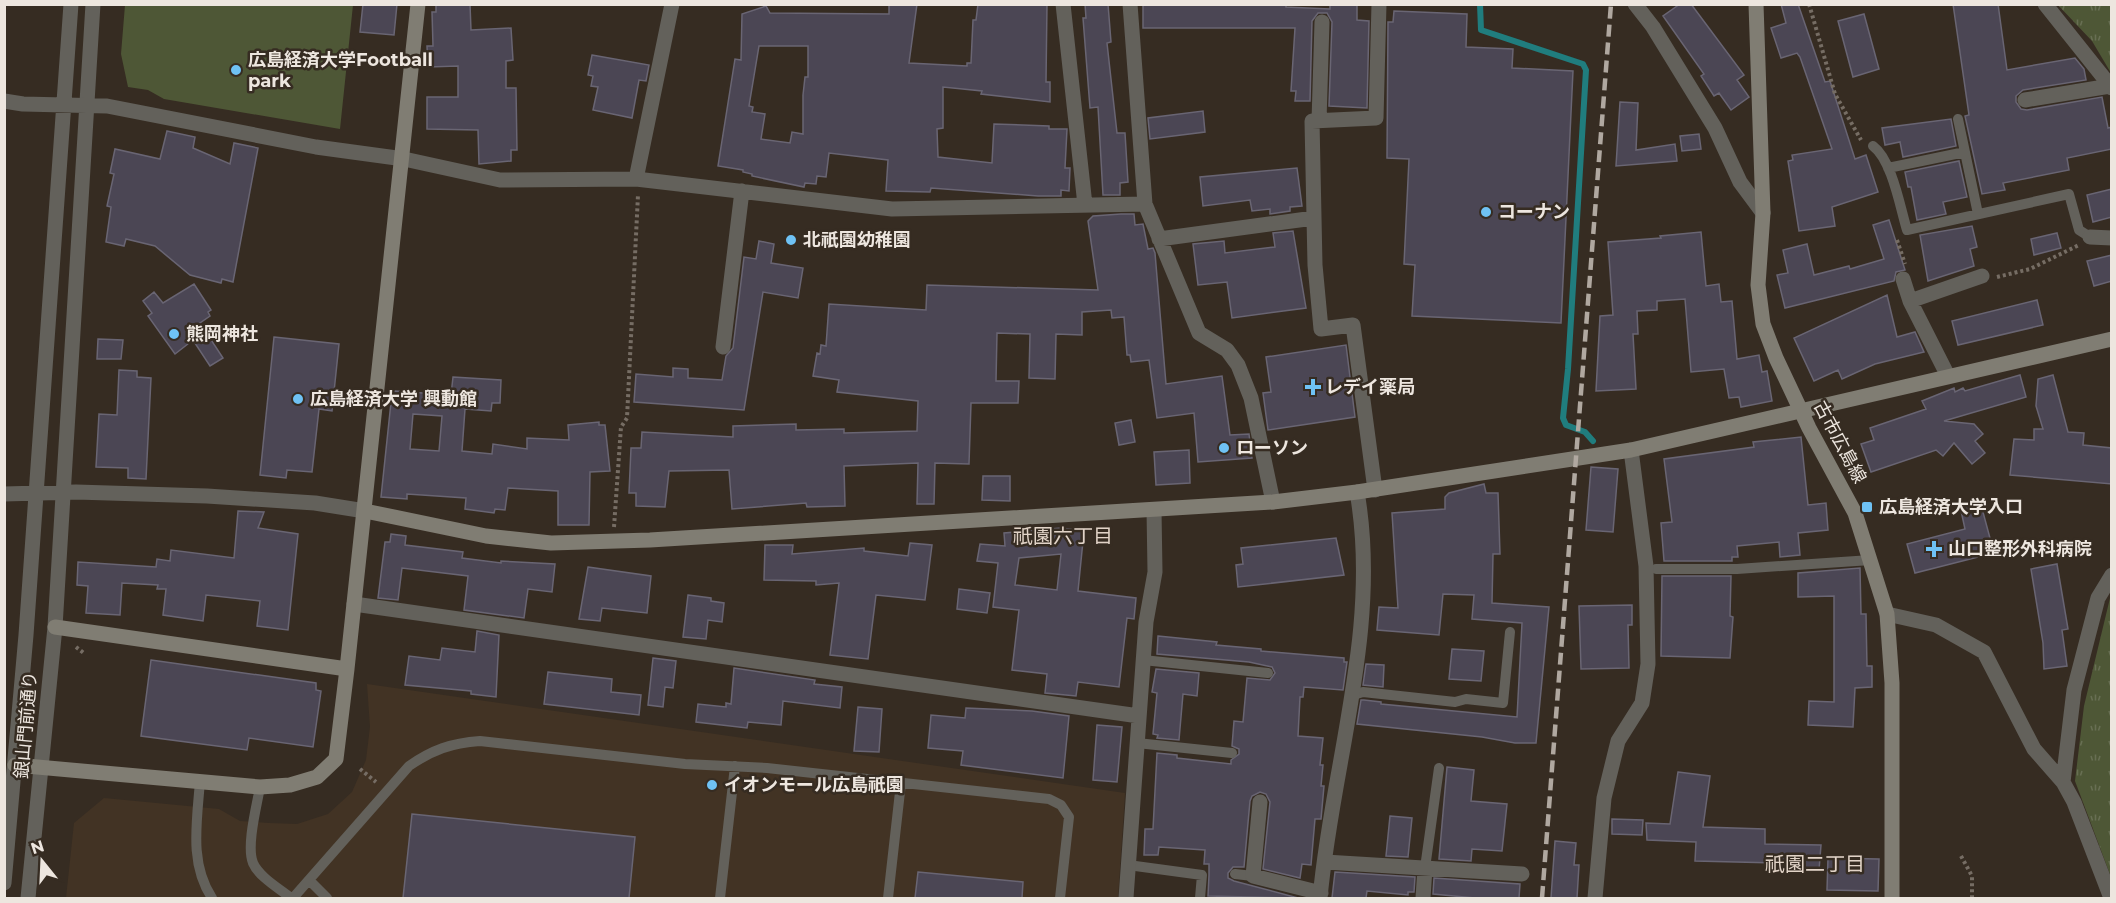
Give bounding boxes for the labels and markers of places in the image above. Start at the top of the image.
place label: 広島経済大学Football park [248,49,433,92]
marker: 広島経済大学Football park [229,63,243,77]
place label: コーナン [1498,201,1570,223]
marker: コーナン [1479,205,1493,219]
place label: 北祇園幼稚園 [803,229,911,251]
marker: 北祇園幼稚園 [784,233,798,247]
place label: 熊岡神社 [186,323,258,345]
marker: 熊岡神社 [167,327,181,341]
place label: レデイ薬局 [1325,376,1415,398]
marker: レデイ薬局 [1306,380,1320,394]
place label: 広島経済大学 興動館 [310,388,477,410]
marker: 広島経済大学 興動館 [291,392,305,406]
place label: ローソン [1236,437,1308,459]
marker: ローソン [1217,441,1231,455]
place label: 広島経済大学入口 [1879,496,2023,518]
marker: 広島経済大学入口 [1860,500,1874,514]
place label: 山口整形外科病院 [1948,538,2092,560]
marker: 山口整形外科病院 [1925,540,1943,558]
place label: イオンモール広島祇園 [724,774,904,796]
marker: イオンモール広島祇園 [705,778,719,792]

